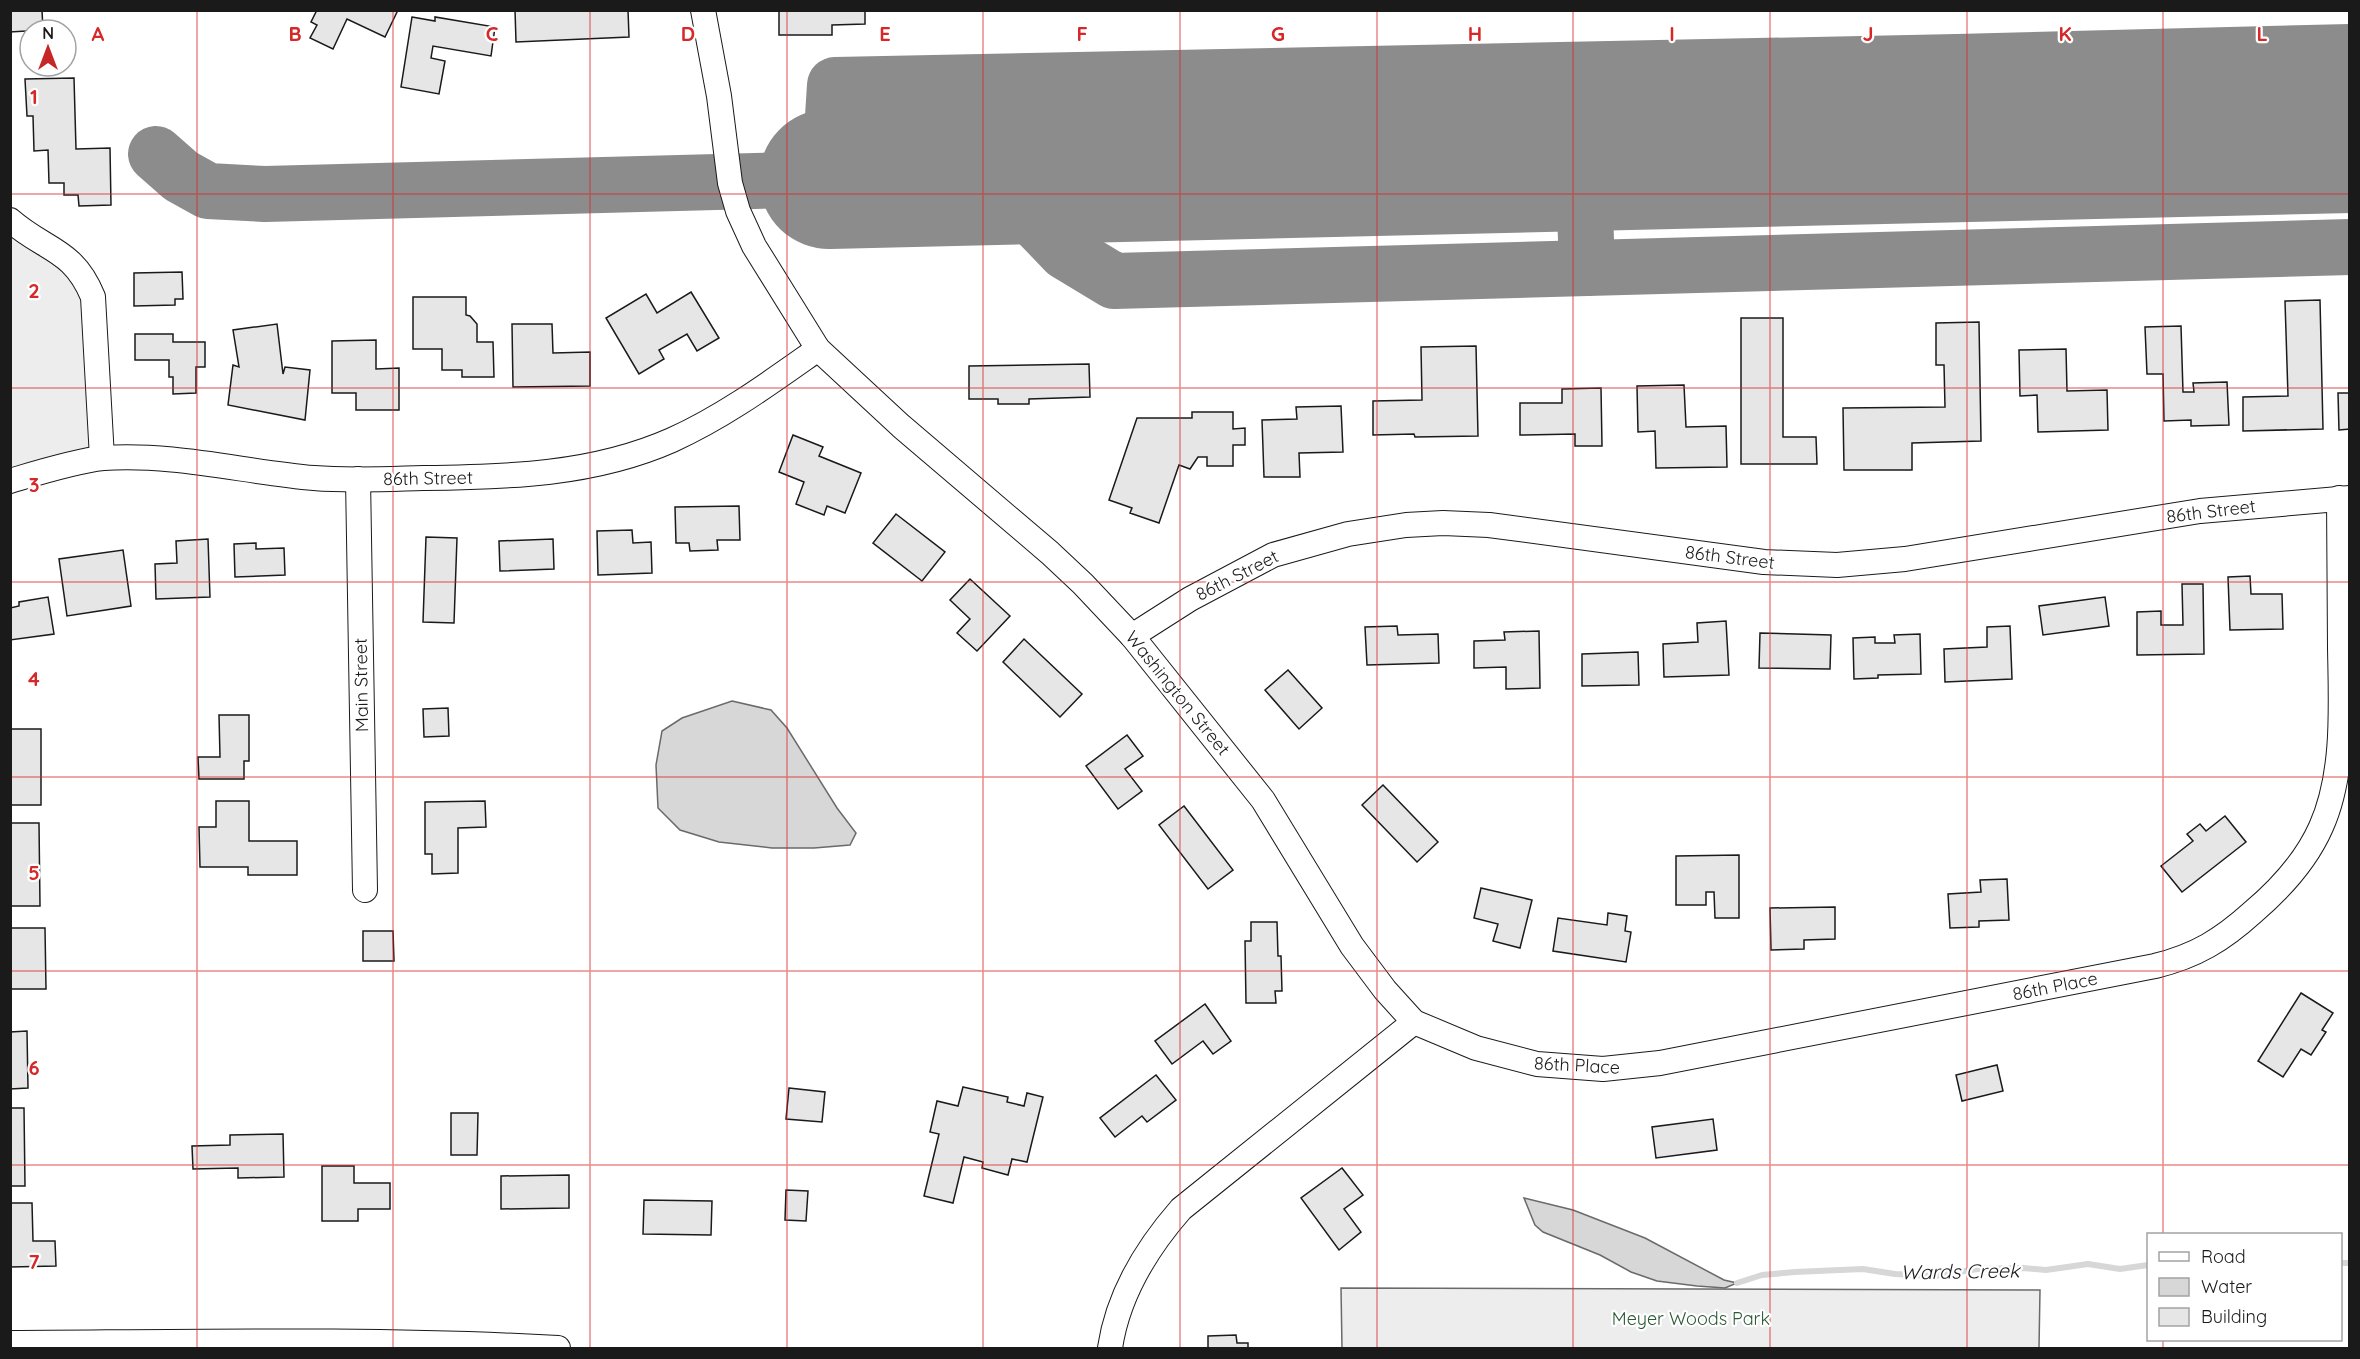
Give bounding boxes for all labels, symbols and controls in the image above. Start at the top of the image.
north arrow [18,18,78,78]
text: A [92,21,105,46]
text: B [288,21,302,46]
text: C [486,21,499,46]
text: D [681,21,695,46]
text: E [879,21,891,46]
text: F [1076,21,1088,46]
text: G [1271,21,1285,46]
text: H [1468,21,1482,46]
text: I [1669,21,1675,46]
text: J [1862,21,1874,46]
text: K [2058,21,2072,46]
text: L [2256,21,2268,46]
text: N [42,23,54,43]
text: 1 [30,84,38,109]
text: 2 [28,278,40,303]
street label: 86th Street [383,466,473,490]
text: 3 [29,472,39,497]
street label: 86th Street [2165,494,2257,528]
street label: 86th Street [1684,540,1776,574]
street label: 86th Street [1192,544,1282,606]
street label: Washington Street [1121,626,1235,760]
street label: Main Street [349,638,373,732]
text: 4 [28,666,40,691]
text: 5 [28,860,40,885]
street label: 86th Place [2011,967,2099,1005]
street label: 86th Place [1533,1051,1621,1079]
text: 6 [28,1055,40,1080]
legend [2147,1233,2342,1341]
text: Road [2201,1245,2246,1268]
text: 7 [29,1249,40,1274]
water label: Wards Creek [1900,1257,2022,1285]
text: Water [2201,1275,2252,1298]
text: Building [2201,1305,2267,1328]
park label: Meyer Woods Park [1612,1307,1770,1330]

